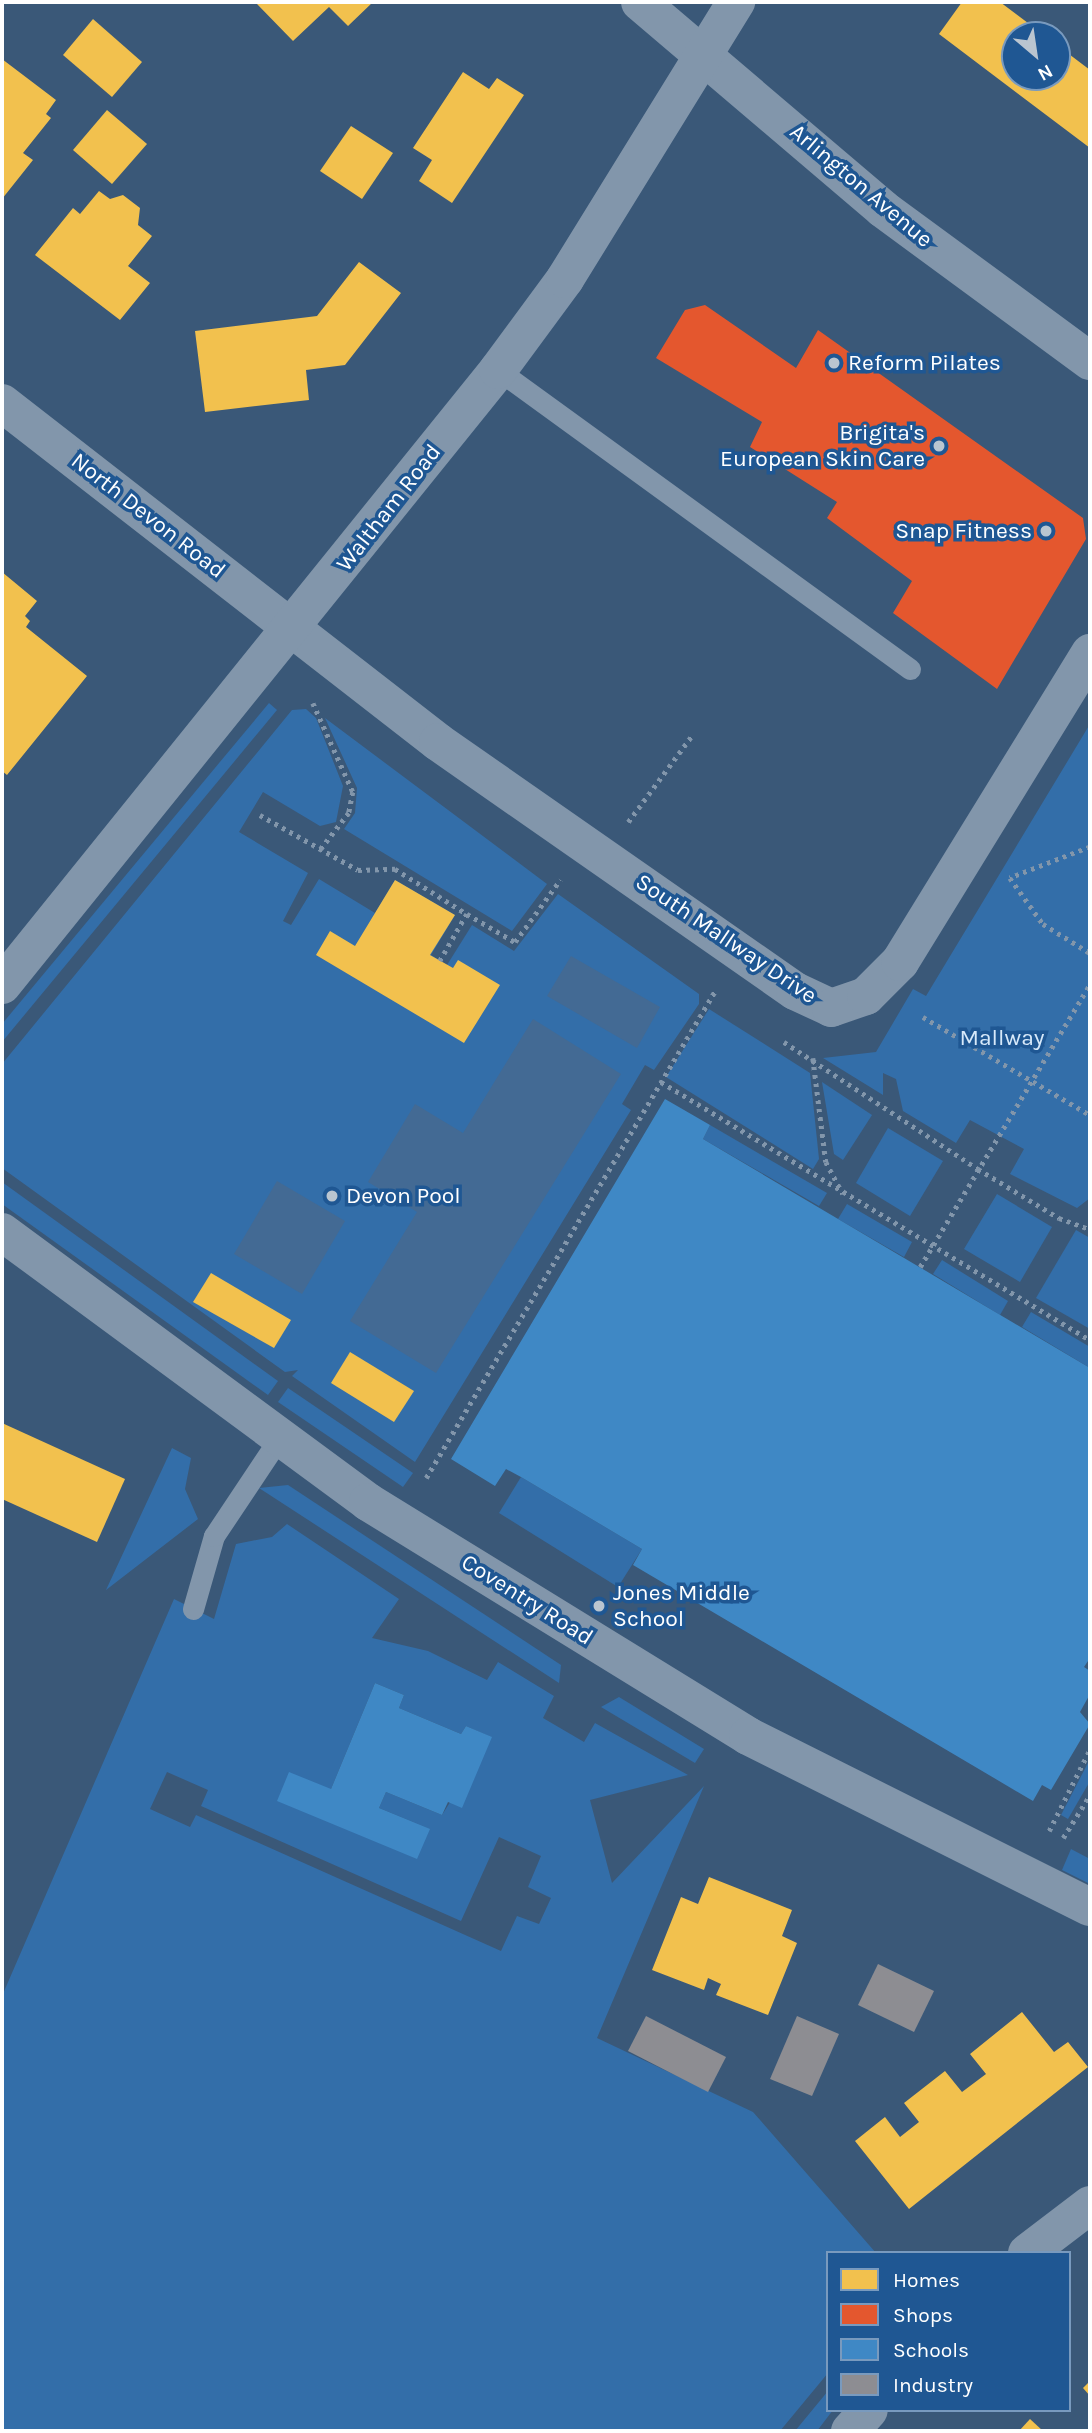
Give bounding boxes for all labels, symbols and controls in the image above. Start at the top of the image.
north arrow [1001,21,1071,91]
text: N [1034,60,1057,86]
street label: Arlington Avenue [784,118,938,254]
place label: Reform Pilates [848,349,1001,377]
marker: Reform Pilates [826,355,842,371]
place label: Brigita's European Skin Care [720,419,925,473]
marker: Brigita's European Skin Care [931,438,947,454]
street label: Waltham Road [331,439,447,577]
street label: North Devon Road [65,447,231,585]
place label: Snap Fitness [895,517,1032,545]
marker: Snap Fitness [1038,523,1054,539]
street label: South Mallway Drive [630,868,822,1010]
park label: Mallway [959,1024,1045,1052]
place label: Devon Pool [346,1182,461,1210]
marker: Devon Pool [324,1188,340,1204]
street label: Coventry Road [456,1549,598,1651]
place label: Jones Middle School [613,1579,750,1633]
marker: Jones Middle School [591,1598,607,1614]
legend [826,2251,1071,2412]
text: Homes [893,2268,960,2292]
text: Shops [893,2303,953,2327]
text: Schools [893,2338,969,2362]
text: Industry [893,2373,973,2397]

